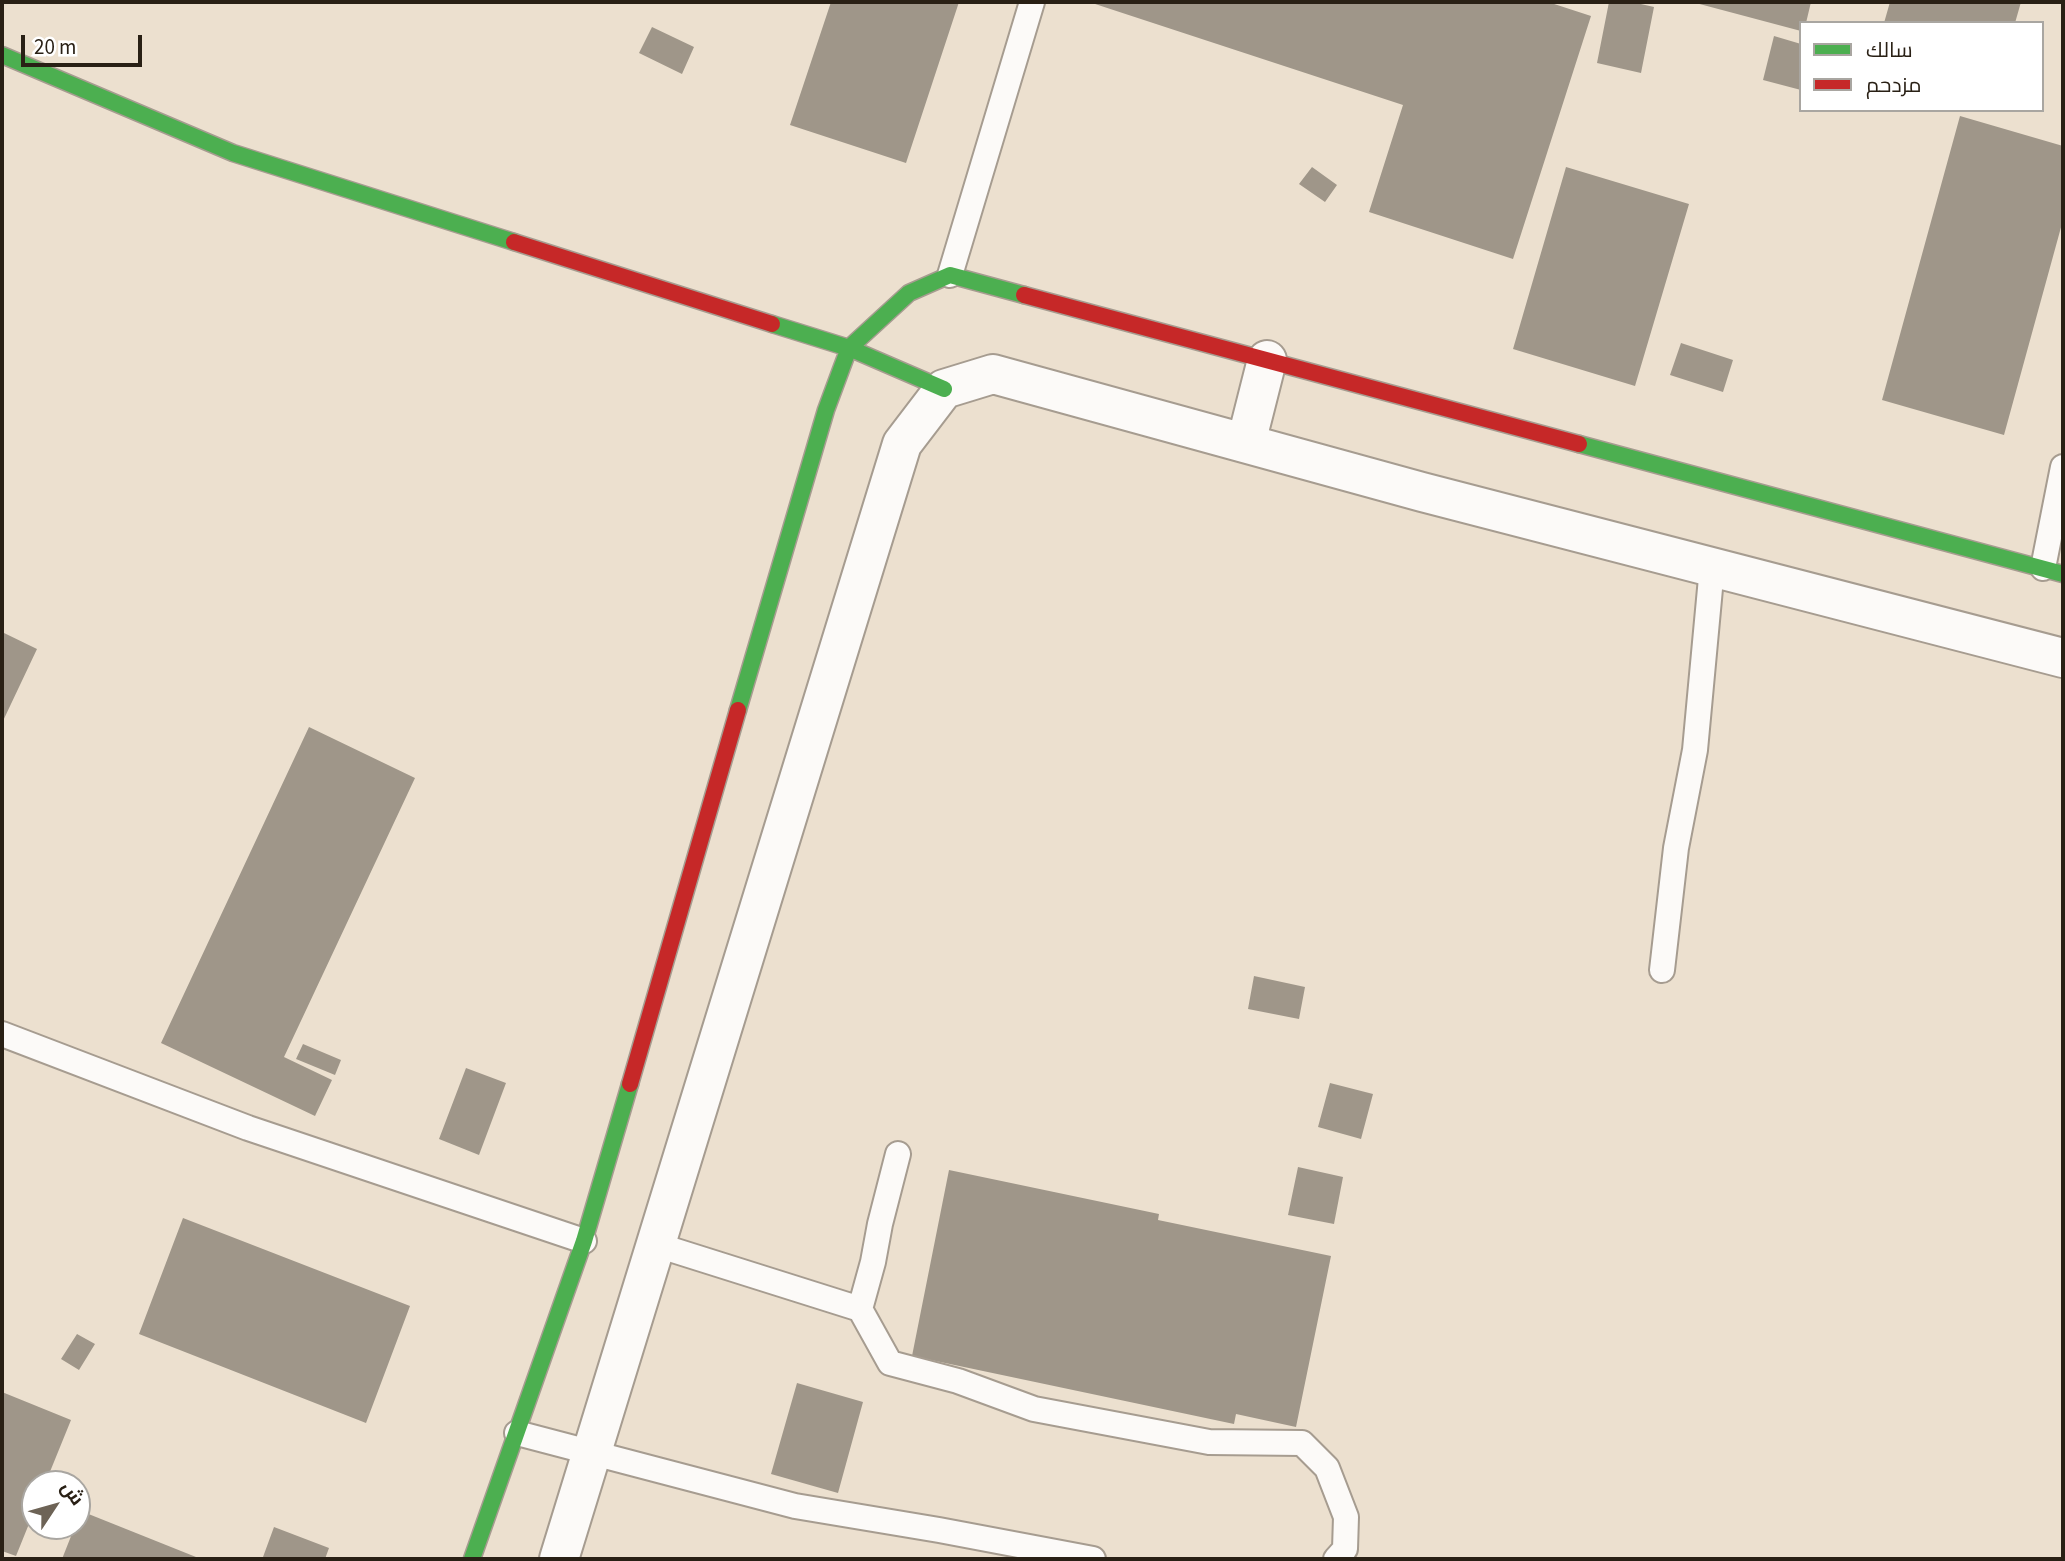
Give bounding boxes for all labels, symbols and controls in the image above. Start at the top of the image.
scale bar [24,21,145,65]
legend [1799,21,2044,112]
text: 20 m [34,32,76,62]
text: سالك [1866,35,1913,65]
text: مزدحم [1866,70,1921,100]
north arrow [21,1470,91,1540]
text: ش [54,1476,90,1511]

